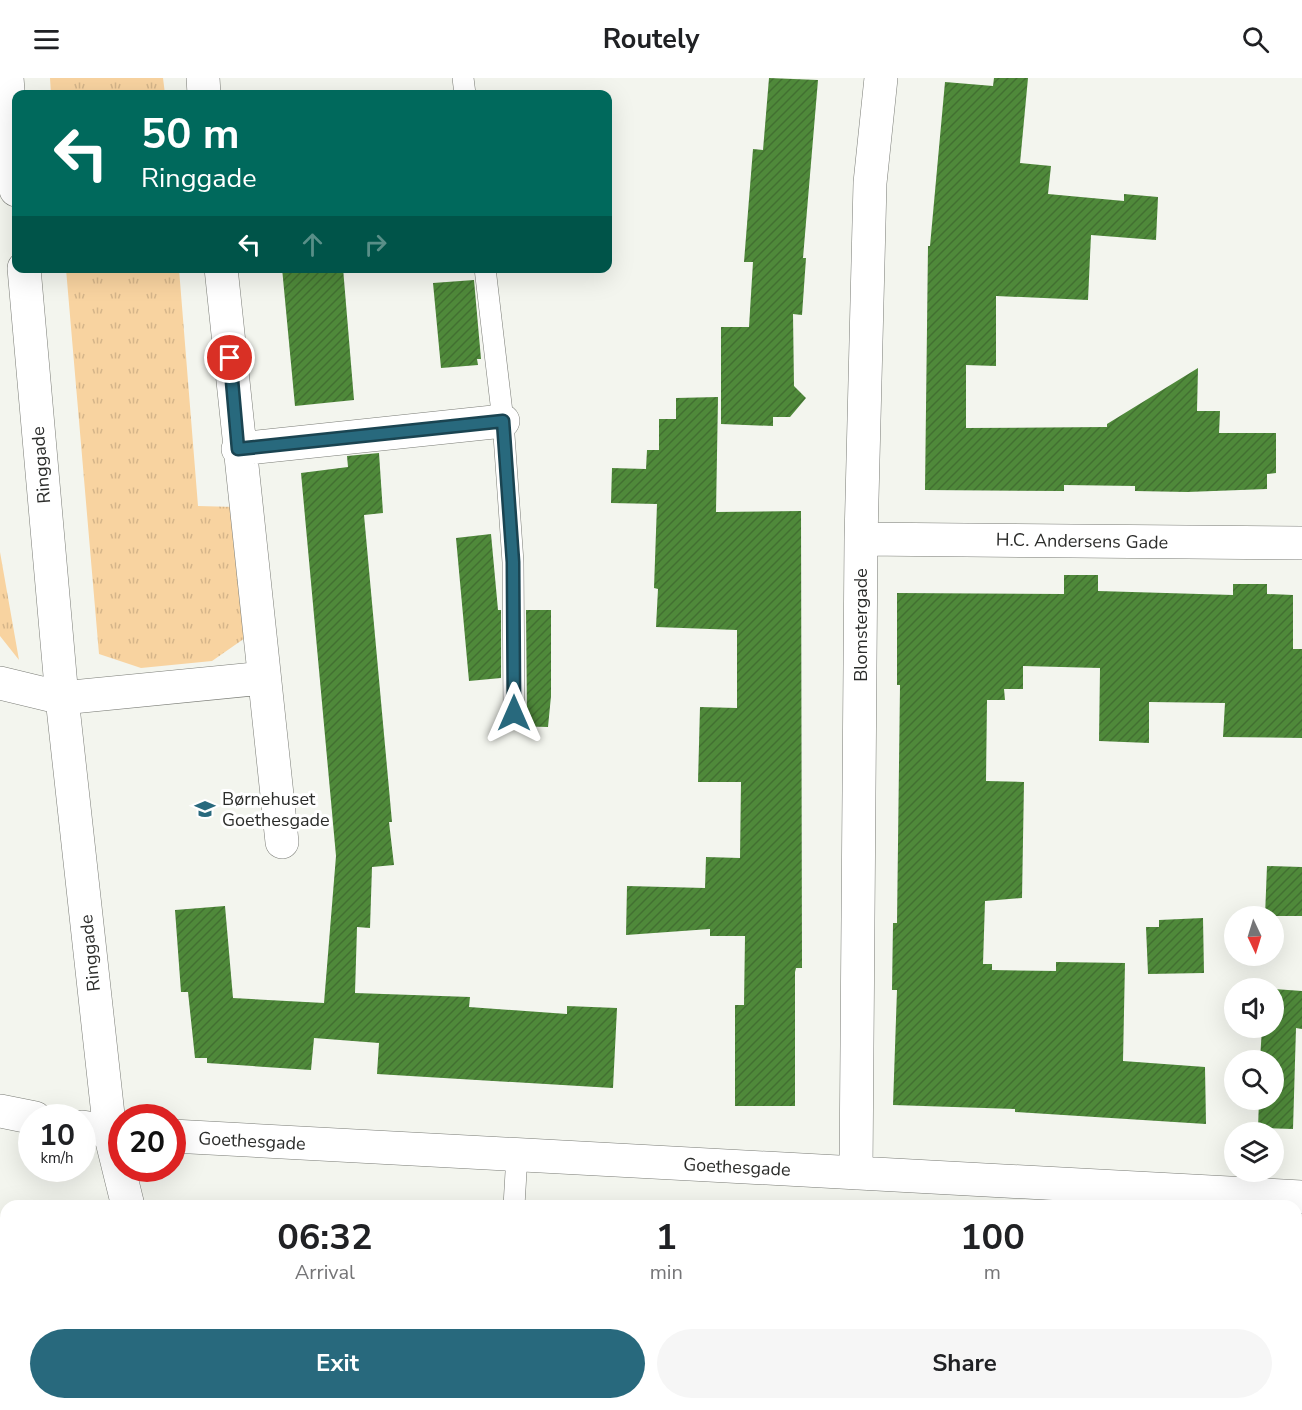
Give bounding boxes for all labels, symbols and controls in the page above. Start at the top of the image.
text: Routely [603,21,699,58]
icon: menu [30,23,63,56]
icon: search [1239,23,1272,56]
text: 50 m [141,106,240,163]
icon: left [42,114,120,192]
text: Ringgade [141,160,257,197]
icon: left [233,228,266,261]
icon: ahead [296,228,329,261]
icon: right [359,228,392,261]
pin [204,332,255,383]
icon: arrive [213,341,246,374]
street label: Ringgade [26,426,56,504]
street label: H.C. Andersens Gade [996,527,1168,555]
street label: Blomstergade [849,568,873,682]
position arrow [482,681,546,745]
place label: Børnehuset Goethesgade [222,787,330,832]
school or university icon: Børnehuset Goethesgade [193,797,217,821]
north arrow [1224,906,1284,966]
map controls [1224,906,1284,1182]
street label: Ringgade [74,913,106,993]
button: sound [1224,978,1284,1038]
button: search [1224,1050,1284,1110]
speed limit sign: 20 [108,1104,186,1182]
text: 10 [39,1115,75,1156]
button: layers [1224,1122,1284,1182]
street label: Goethesgade [198,1126,306,1156]
text: km/h [40,1148,74,1168]
street label: Goethesgade [683,1152,791,1182]
text: 06:32 [277,1213,373,1262]
text: 1 [655,1213,677,1262]
text: 100 [960,1213,1025,1262]
text: Arrival [295,1259,355,1286]
text: min [650,1259,683,1286]
text: m [984,1259,1001,1286]
button: Exit [30,1329,645,1398]
button: Share [657,1329,1272,1398]

